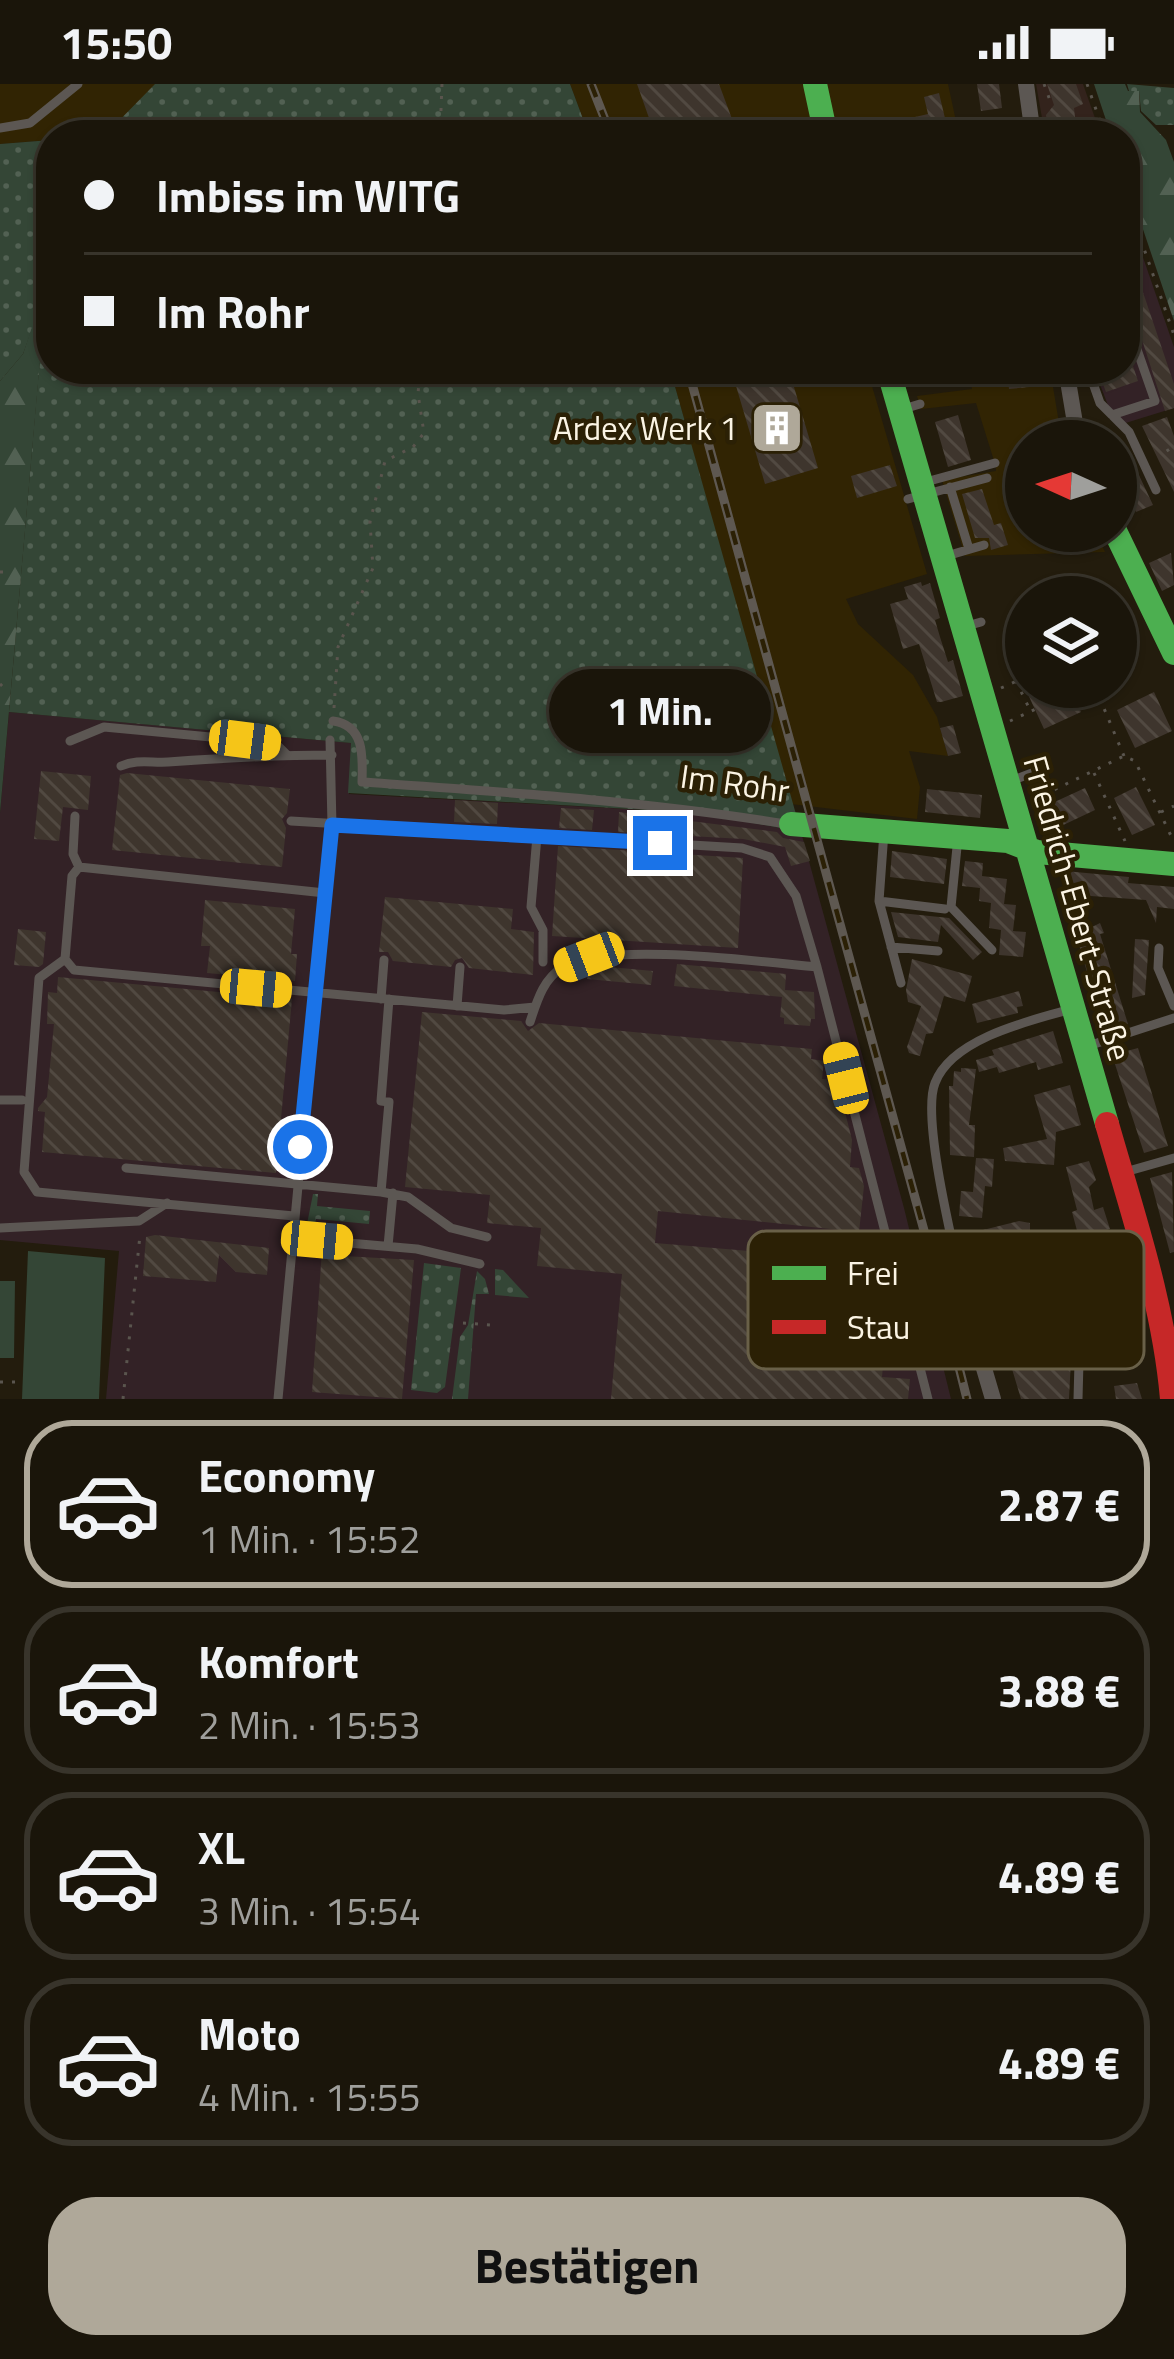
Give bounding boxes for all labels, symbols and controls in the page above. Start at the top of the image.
text: 15:50 [60,8,172,76]
text: Imbiss im WITG [156,161,460,229]
text: Im Rohr [156,277,310,345]
building icon: Ardex Werk 1 [749,400,805,456]
place label: Ardex Werk 1 [553,403,738,453]
north arrow [1005,420,1137,552]
map controls [1005,420,1137,708]
button: layers [1005,576,1137,708]
callout: 1 Min. [549,669,771,753]
text: 1 Min. [607,681,713,740]
car [207,718,283,762]
street label: Friedrich-Ebert-Straße [1010,749,1146,1067]
street label: Im Rohr [677,751,793,815]
route end [633,816,687,870]
car [549,927,629,987]
car [219,967,293,1009]
car [820,1039,872,1117]
route start [273,1120,327,1174]
car [280,1219,354,1261]
legend [748,1231,1144,1369]
text: Frei [847,1248,899,1298]
text: Stau [847,1302,910,1352]
text: Economy [198,1441,375,1509]
icon: car [54,1450,162,1558]
text: 2.87 € [998,1470,1120,1538]
text: 1 Min. · 15:52 [198,1509,421,1568]
text: Komfort [198,1627,359,1695]
icon: car [54,1636,162,1744]
text: 3.88 € [998,1656,1120,1724]
text: 2 Min. · 15:53 [198,1695,421,1754]
text: XL [198,1813,245,1881]
icon: car [54,1822,162,1930]
text: 4.89 € [998,1842,1120,1910]
text: 3 Min. · 15:54 [198,1881,421,1940]
text: Moto [198,1999,301,2067]
icon: car [54,2008,162,2116]
text: 4.89 € [998,2028,1120,2096]
text: 4 Min. · 15:55 [198,2067,421,2126]
button: Bestätigen [48,2197,1126,2335]

